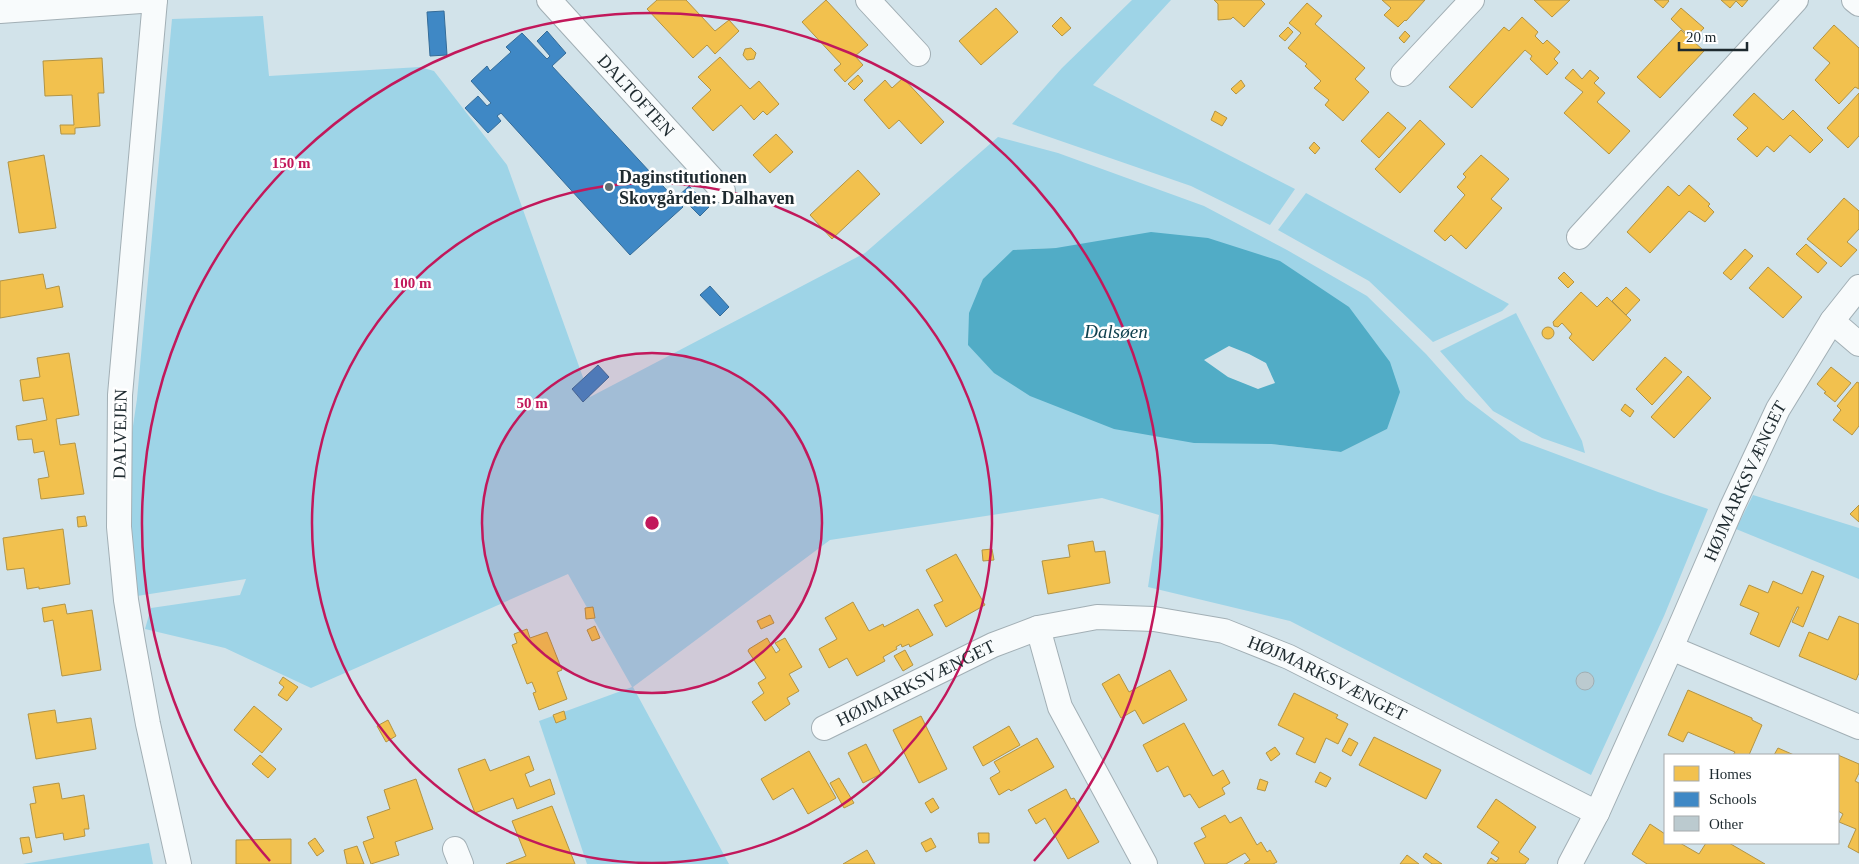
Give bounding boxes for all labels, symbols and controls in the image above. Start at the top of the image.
scale bar [1679,20,1746,52]
text: 20 m [1686,29,1717,45]
street label: DALTOFTEN [593,50,678,141]
text: 150 m [272,155,311,171]
place label: Daginstitutionen Skovgården: Dalhaven [619,167,795,208]
marker: Daginstitutionen Skovgården: Dalhaven [603,181,615,193]
text: 100 m [393,275,432,291]
water label: Dalsøen [1083,321,1148,342]
street label: DALVEJEN [109,389,131,479]
text: 50 m [516,395,548,411]
street label: HØJMARKSVÆNGET [1700,397,1791,564]
centre of rings [643,514,661,532]
street label: HØJMARKSVÆNGET [1245,632,1410,725]
street label: HØJMARKSVÆNGET [833,636,998,730]
legend [1664,754,1839,844]
text: Homes [1709,766,1752,782]
text: Schools [1709,791,1757,807]
text: Other [1709,816,1743,832]

